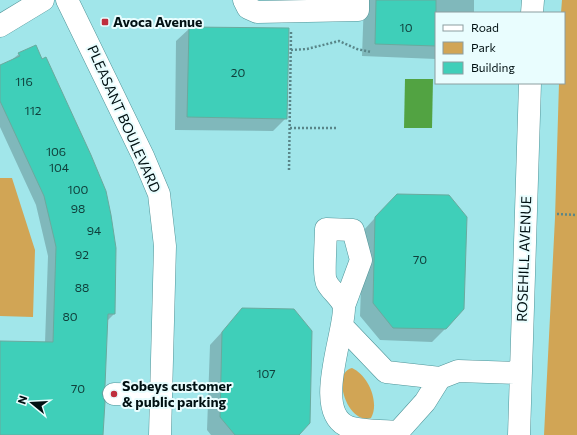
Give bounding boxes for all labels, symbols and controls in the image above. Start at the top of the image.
legend [435,12,565,84]
place label: Avoca Avenue [113,13,202,30]
marker: Avoca Avenue [100,17,110,27]
house number: 10 [400,20,413,34]
text: Road [471,20,499,34]
text: Park [471,40,497,54]
street label: PLEASANT BOULEVARD [84,42,165,195]
text: Building [471,60,515,74]
house number: 20 [231,65,245,79]
house number: 116 [15,74,33,88]
house number: 112 [25,103,42,117]
house number: 106 [46,144,66,158]
house number: 104 [49,160,69,174]
house number: 100 [68,182,89,196]
street label: ROSEHILL AVENUE [513,196,534,322]
house number: 98 [71,201,85,215]
house number: 94 [87,223,101,237]
house number: 92 [75,247,89,261]
house number: 70 [413,252,427,266]
house number: 88 [75,280,89,294]
house number: 80 [62,309,78,323]
house number: 107 [256,366,276,380]
place label: Sobeys customer & public parking [122,377,232,410]
house number: 70 [71,381,85,395]
north arrow [12,383,52,423]
marker: Sobeys customer & public parking [109,389,119,399]
text: N [15,394,29,406]

